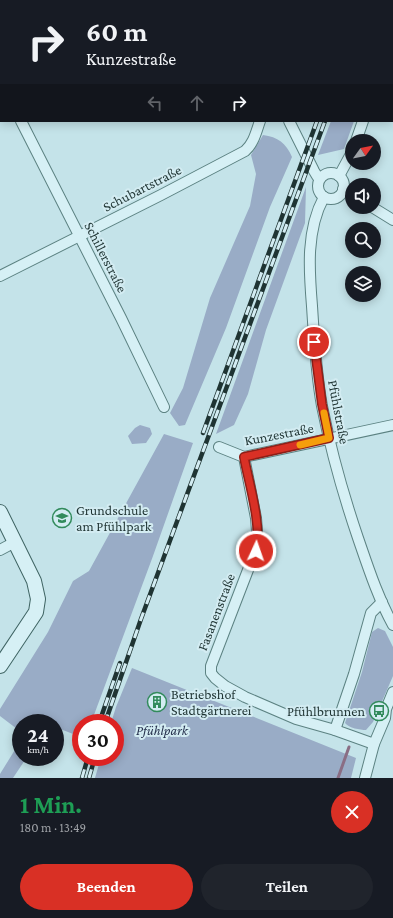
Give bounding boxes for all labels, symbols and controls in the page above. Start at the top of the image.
icon: right [20,16,72,68]
text: 60 m [86,16,147,47]
text: Kunzestraße [86,49,176,69]
icon: left [144,92,166,114]
icon: ahead [186,92,208,114]
icon: right [228,92,250,114]
north arrow [345,134,381,170]
map controls [345,134,381,302]
street label: Schubartstraße [100,161,184,215]
button: sound [345,178,381,214]
street label: Schillerstraße [81,219,131,295]
button: search [345,222,381,258]
button: layers [345,266,381,302]
pin [297,325,331,359]
icon: arrive [303,331,325,353]
street label: Pfühlstraße [325,379,353,445]
street label: Kunzestraße [243,419,315,449]
place label: Grundschule am Pfühlpark [76,502,152,534]
school or university icon: Grundschule am Pfühlpark [51,507,73,529]
position arrow [235,530,277,572]
street label: Fasanenstraße [194,571,238,653]
place label: Betriebshof Stadtgärtnerei [171,686,252,718]
building icon: Betriebshof Stadtgärtnerei [146,691,168,713]
bus stop icon: Pfühlbrunnen [368,700,390,722]
place label: Pfühlbrunnen [287,703,365,719]
speed limit sign: 30 [72,714,124,766]
park label: Pfühlpark [136,722,189,738]
text: 24 [28,724,48,746]
text: km/h [27,744,49,755]
text: 1 Min. [20,791,82,818]
button: close [331,791,373,833]
text: 180 m · 13:49 [20,820,86,835]
button: Beenden [20,864,193,910]
button: Teilen [201,864,373,910]

